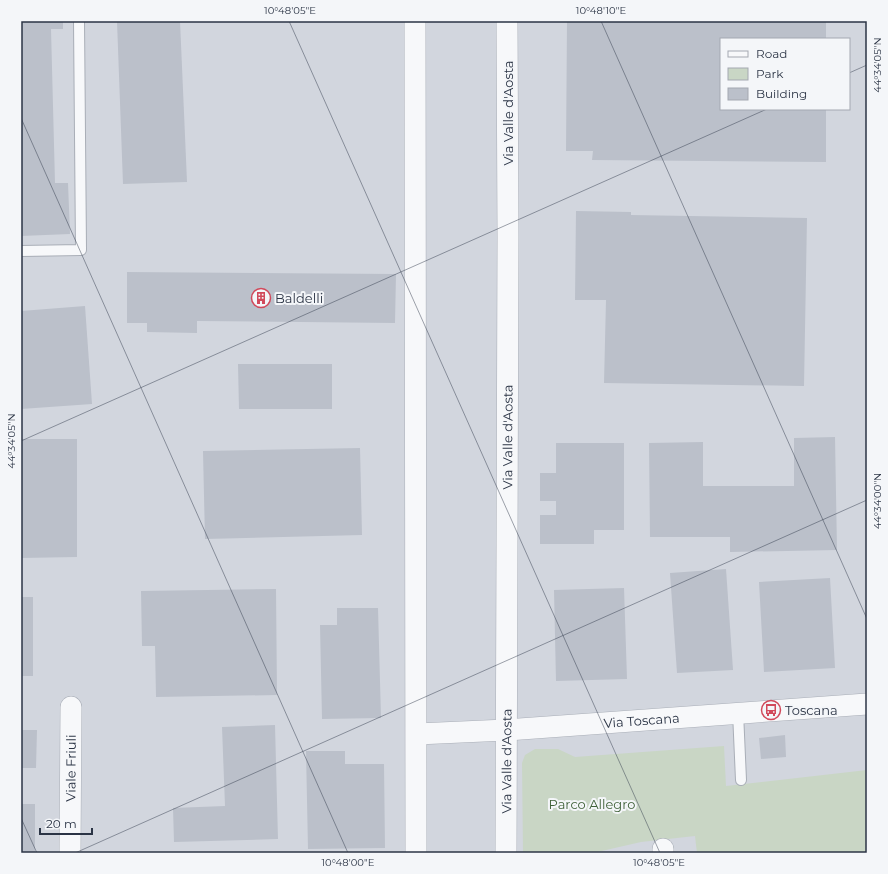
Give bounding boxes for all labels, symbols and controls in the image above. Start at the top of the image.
text: 10°48'05"E [264,4,316,17]
text: 10°48'10"E [576,4,626,17]
text: 44°34'05"N [871,37,884,93]
legend [720,38,850,110]
text: Road [756,46,787,61]
street label: Via Valle d'Aosta [500,60,516,166]
text: Park [756,66,784,81]
text: Building [756,86,807,101]
building icon: Baldelli [250,287,272,309]
place label: Baldelli [275,290,323,306]
street label: Via Valle d'Aosta [499,384,516,490]
text: 44°34'05"N [5,413,18,469]
text: 44°34'00"N [871,473,884,529]
bus stop icon: Toscana [760,699,782,721]
place label: Toscana [785,702,838,718]
street label: Via Valle d'Aosta [498,708,514,814]
street label: Via Toscana [603,710,680,731]
street label: Viale Friuli [62,734,79,802]
park label: Parco Allegro [549,796,635,812]
scale bar [40,810,92,836]
text: 20 m [46,816,77,831]
text: 10°48'00"E [322,856,375,869]
text: 10°48'05"E [633,856,685,869]

